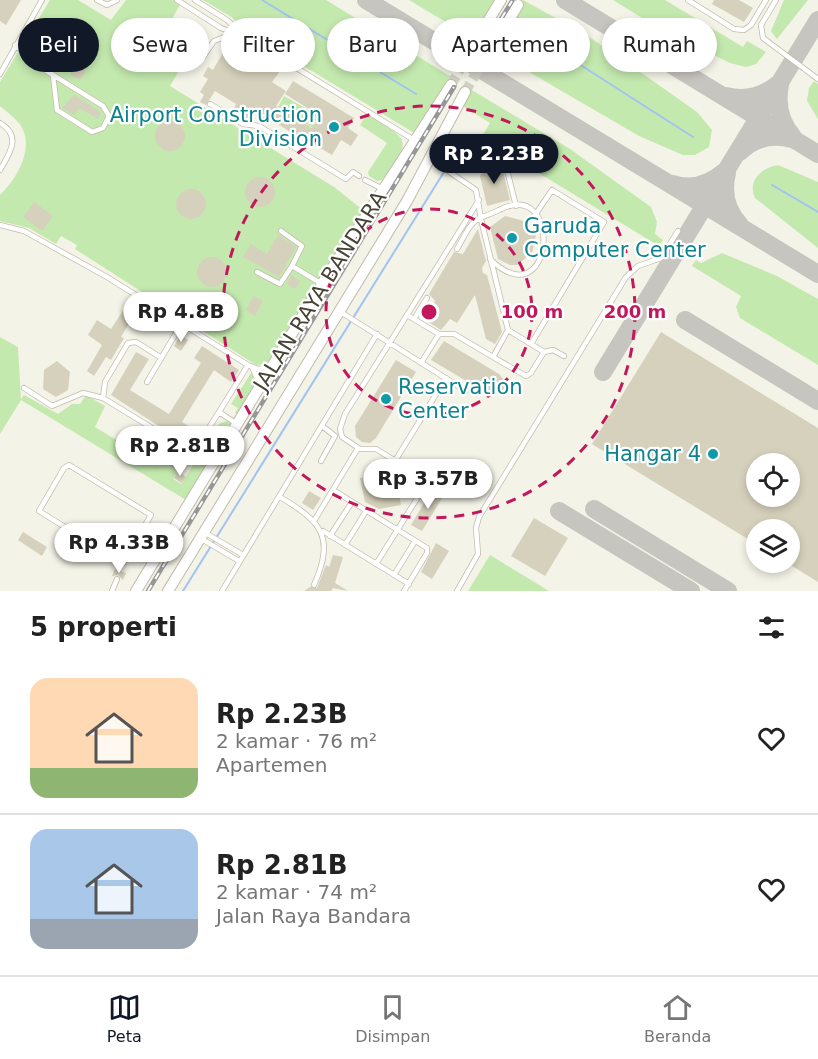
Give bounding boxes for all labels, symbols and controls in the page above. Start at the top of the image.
chip: Beli [18,18,99,72]
chip: Sewa [111,18,209,72]
chip: Filter [221,18,315,72]
chip: Baru [327,18,419,72]
chip: Apartemen [431,18,590,72]
chip: Rumah [602,18,717,72]
place label: Airport Construction Division [110,103,322,151]
marker: Airport Construction Division [327,120,341,134]
pin: Rp 2.23B [432,134,556,185]
text: Rp 2.23B [443,141,545,165]
street label: JALAN RAYA BANDARA [248,186,392,397]
place label: Garuda Computer Center [524,214,706,262]
marker: Garuda Computer Center [505,231,519,245]
pin: Rp 4.8B [126,292,236,343]
text: Rp 4.8B [137,299,225,323]
text: 100 m [501,301,563,322]
text: 200 m [604,301,666,322]
centre of rings [419,302,439,322]
place label: Reservation Center [398,375,523,423]
marker: Reservation Center [379,392,393,406]
pin: Rp 2.81B [118,426,242,477]
text: Rp 2.81B [129,433,231,457]
place label: Hangar 4 [604,442,701,466]
marker: Hangar 4 [706,447,720,461]
map controls [746,453,800,573]
button: locate [746,453,800,507]
pin: Rp 3.57B [366,459,490,510]
text: Rp 3.57B [377,466,479,490]
button: layers [746,519,800,573]
pin: Rp 4.33B [57,523,181,574]
text: Rp 4.33B [68,530,170,554]
icon: filters [755,611,788,644]
text: 5 properti [30,612,177,642]
text: Rp 2.23B [216,699,348,729]
icon: home [78,702,150,774]
icon: heart [755,722,788,755]
text: 2 kamar · 76 m² [216,729,377,753]
text: Apartemen [216,753,327,777]
text: Rp 2.81B [216,850,348,880]
icon: home [78,853,150,925]
icon: heart [755,873,788,906]
text: 2 kamar · 74 m² [216,880,377,904]
text: Jalan Raya Bandara [216,904,411,928]
tab: Peta [107,991,142,1046]
tab: Disimpan [355,991,430,1046]
tab: Beranda [644,991,711,1046]

